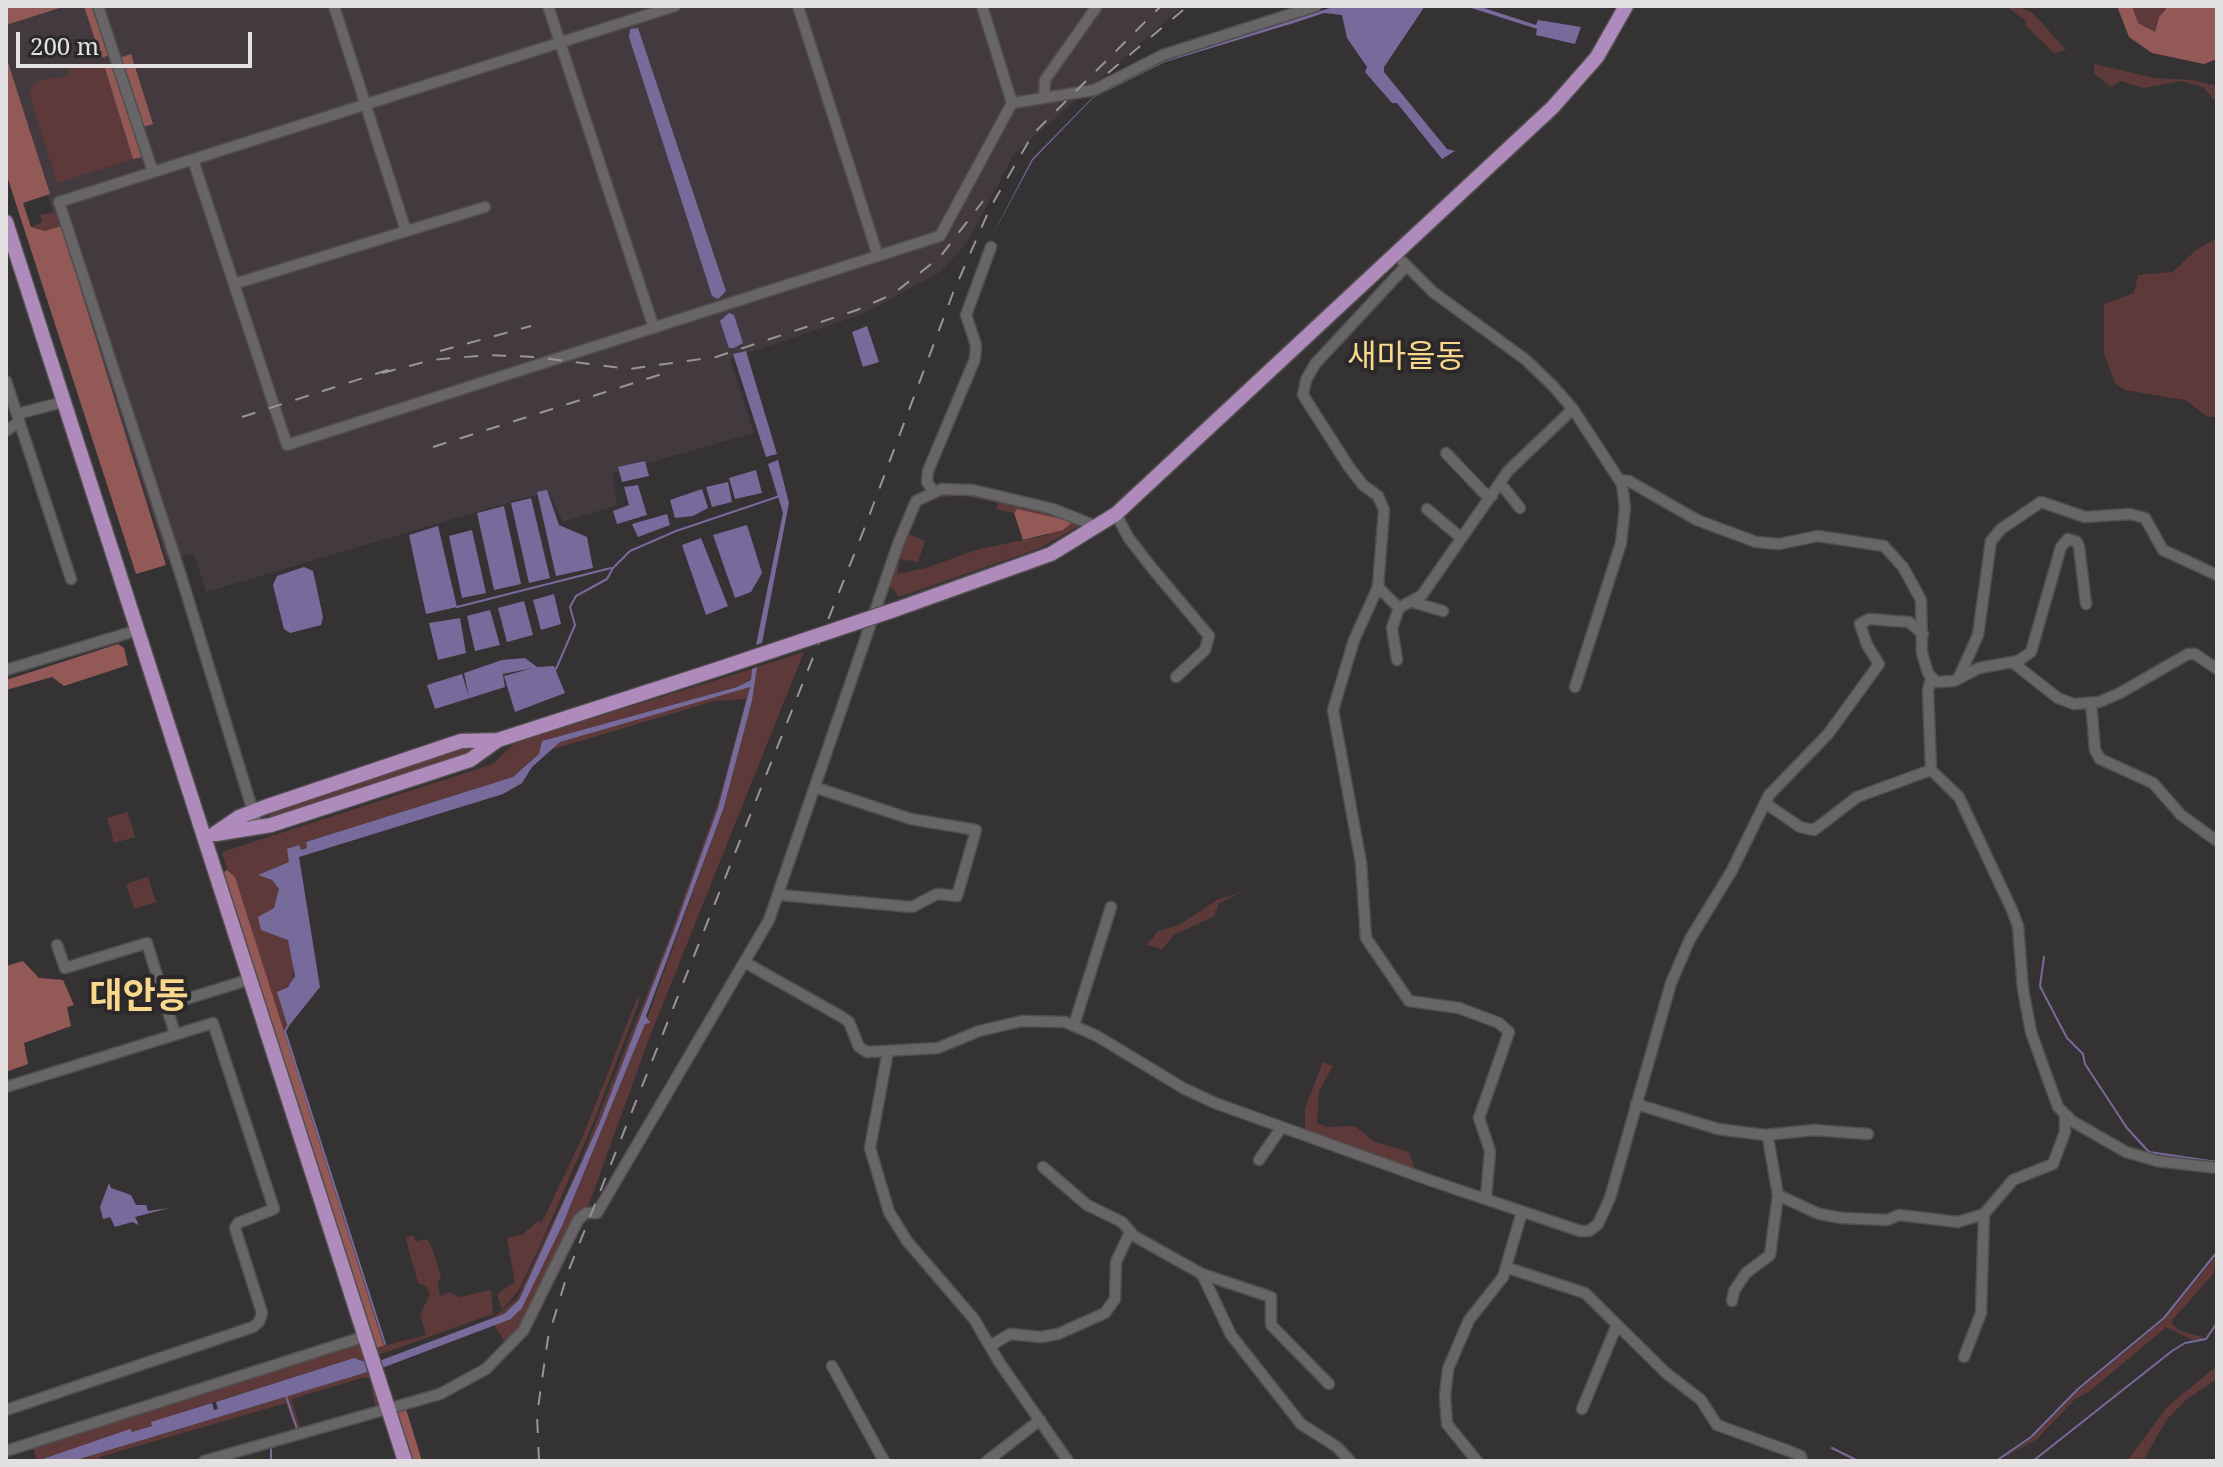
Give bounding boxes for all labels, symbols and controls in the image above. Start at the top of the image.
scale bar [20,16,256,66]
text: 200 m [30,29,99,62]
district label: 새마을동 [1347,339,1465,377]
district label: 대안동 [89,976,189,1020]

